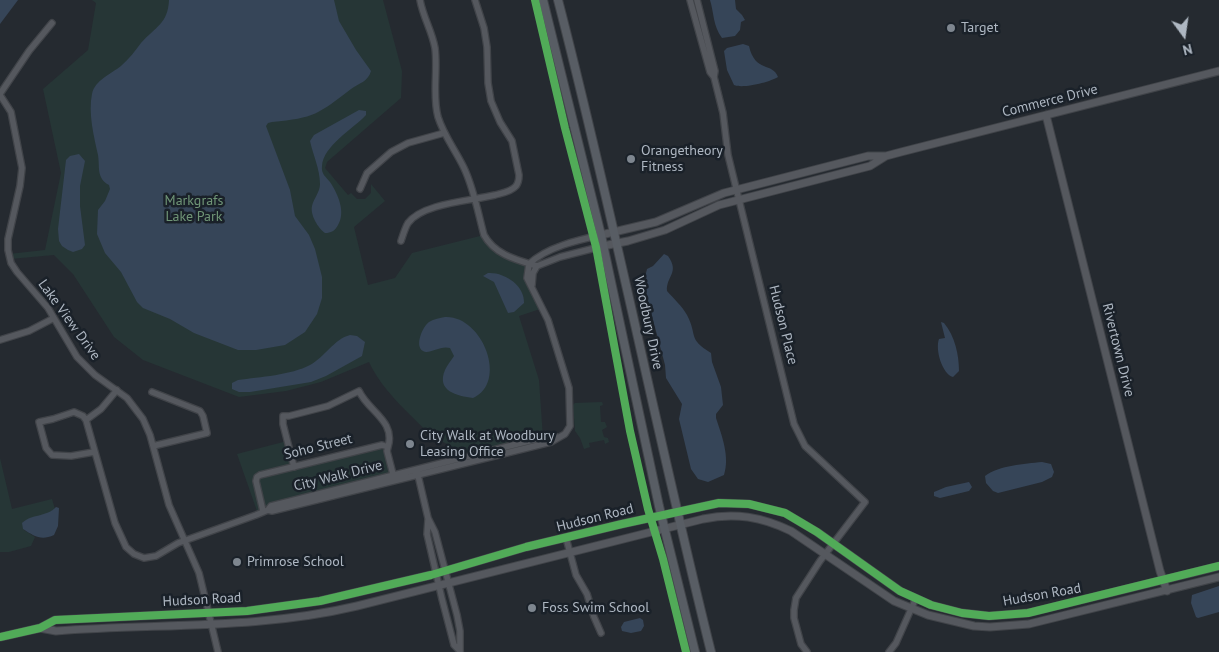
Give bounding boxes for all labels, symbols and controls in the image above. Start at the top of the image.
north arrow [1159,10,1209,60]
place label: Target [961,20,998,36]
marker: Target [945,22,957,34]
text: N [1181,40,1194,59]
street label: Commerce Drive [1001,81,1099,121]
place label: Orangetheory Fitness [641,143,723,176]
marker: Orangetheory Fitness [625,153,637,165]
park label: Markgrafs Lake Park [165,193,223,226]
street label: Woodbury Drive [630,275,666,371]
street label: Lake View Drive [34,276,104,364]
street label: Hudson Place [765,284,801,366]
street label: Rivertown Drive [1098,301,1138,399]
place label: City Walk at Woodbury Leasing Office [420,428,555,461]
street label: Soho Street [282,430,354,464]
marker: City Walk at Woodbury Leasing Office [404,438,416,450]
street label: City Walk Drive [292,457,384,495]
street label: Hudson Road [555,500,635,536]
place label: Primrose School [247,554,344,570]
marker: Primrose School [231,556,243,568]
street label: Hudson Road [1002,580,1082,610]
street label: Hudson Road [162,590,242,610]
place label: Foss Swim School [542,600,649,616]
marker: Foss Swim School [526,602,538,614]

